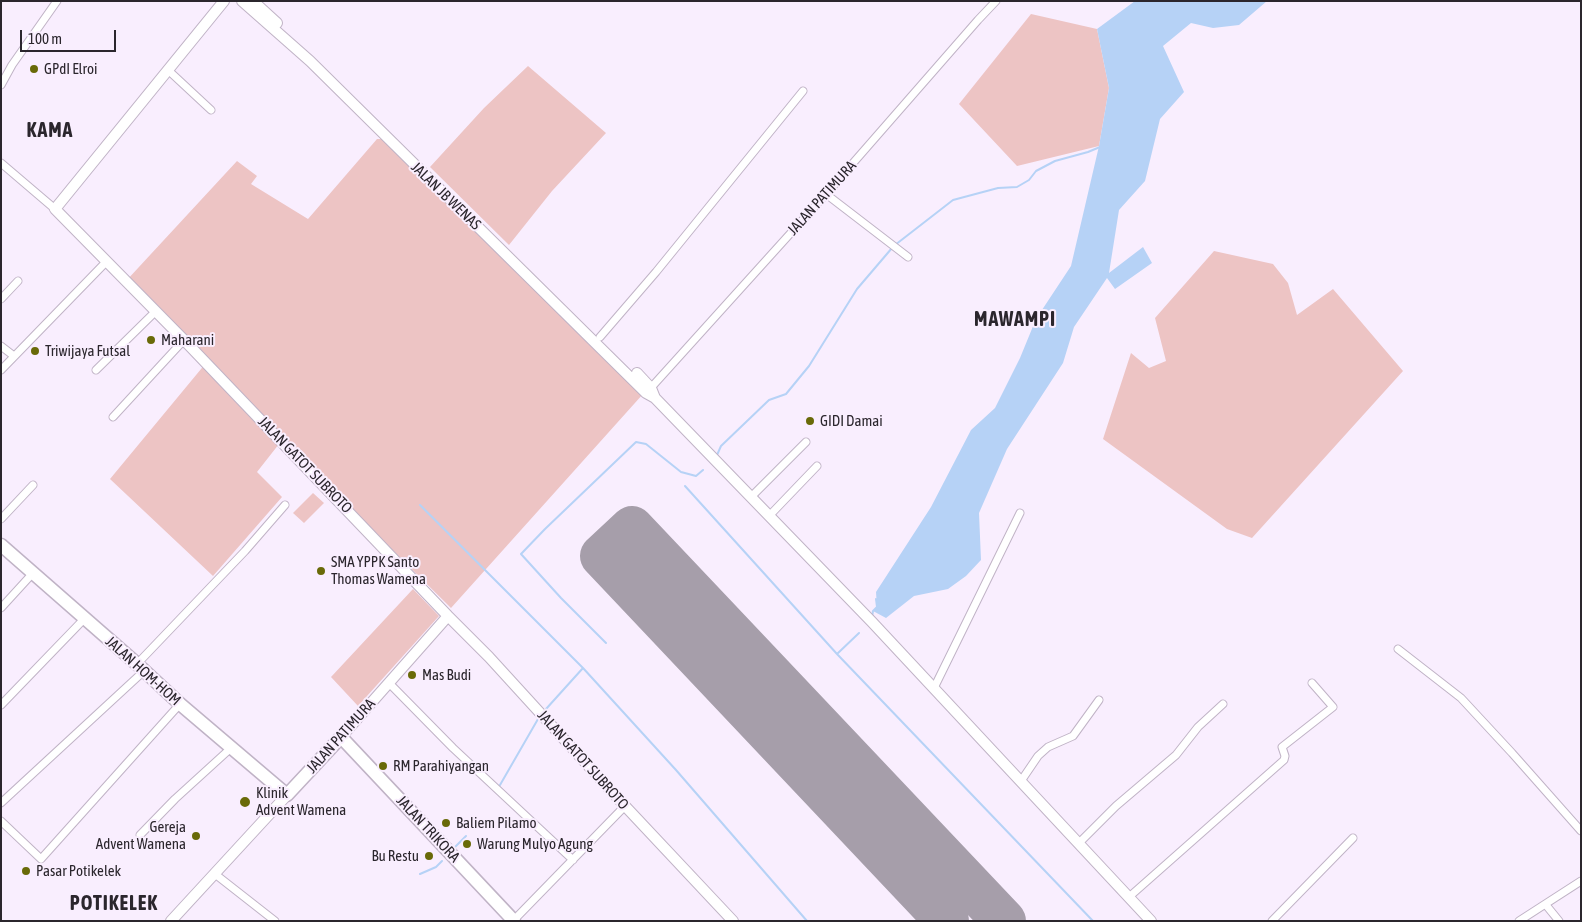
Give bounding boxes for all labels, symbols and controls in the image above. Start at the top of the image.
scale bar [22,20,119,52]
text: 100 m [28,30,62,47]
place label: GPdI Elroi [44,60,97,78]
marker: GPdI Elroi [28,63,40,75]
district label: KAMA [26,119,74,143]
street label: JALAN PATIMURA [784,157,860,239]
street label: JALAN JB WENAS [407,158,485,234]
district label: MAWAMPI [973,308,1057,332]
place label: Maharani [161,331,214,349]
marker: Maharani [145,334,157,346]
place label: Triwijaya Futsal [45,342,130,360]
marker: Triwijaya Futsal [29,345,41,357]
place label: GIDI Damai [820,412,883,430]
street label: JALAN GATOT SUBROTO [254,413,356,517]
marker: GIDI Damai [804,415,816,427]
place label: SMA YPPK Santo Thomas Wamena [331,553,426,588]
marker: SMA YPPK Santo Thomas Wamena [315,565,327,577]
street label: JALAN HOM-HOM [102,633,184,709]
place label: Mas Budi [422,666,471,684]
marker: Mas Budi [406,669,418,681]
street label: JALAN PATIMURA [303,695,379,777]
street label: JALAN GATOT SUBROTO [534,707,632,813]
place label: RM Parahiyangan [393,757,489,775]
marker: RM Parahiyangan [377,760,389,772]
place label: Klinik Advent Wamena [256,784,346,819]
street label: JALAN TRIKORA [393,792,463,866]
marker: Klinik Advent Wamena [238,795,252,809]
place label: Baliem Pilamo [456,814,536,832]
marker: Baliem Pilamo [440,817,452,829]
place label: Gereja Advent Wamena [96,818,186,853]
marker: Gereja Advent Wamena [190,830,202,842]
place label: Warung Mulyo Agung [477,835,593,853]
marker: Warung Mulyo Agung [461,838,473,850]
place label: Bu Restu [371,847,419,865]
marker: Bu Restu [423,850,435,862]
place label: Pasar Potikelek [36,862,121,880]
marker: Pasar Potikelek [20,865,32,877]
district label: POTIKELEK [69,892,159,916]

